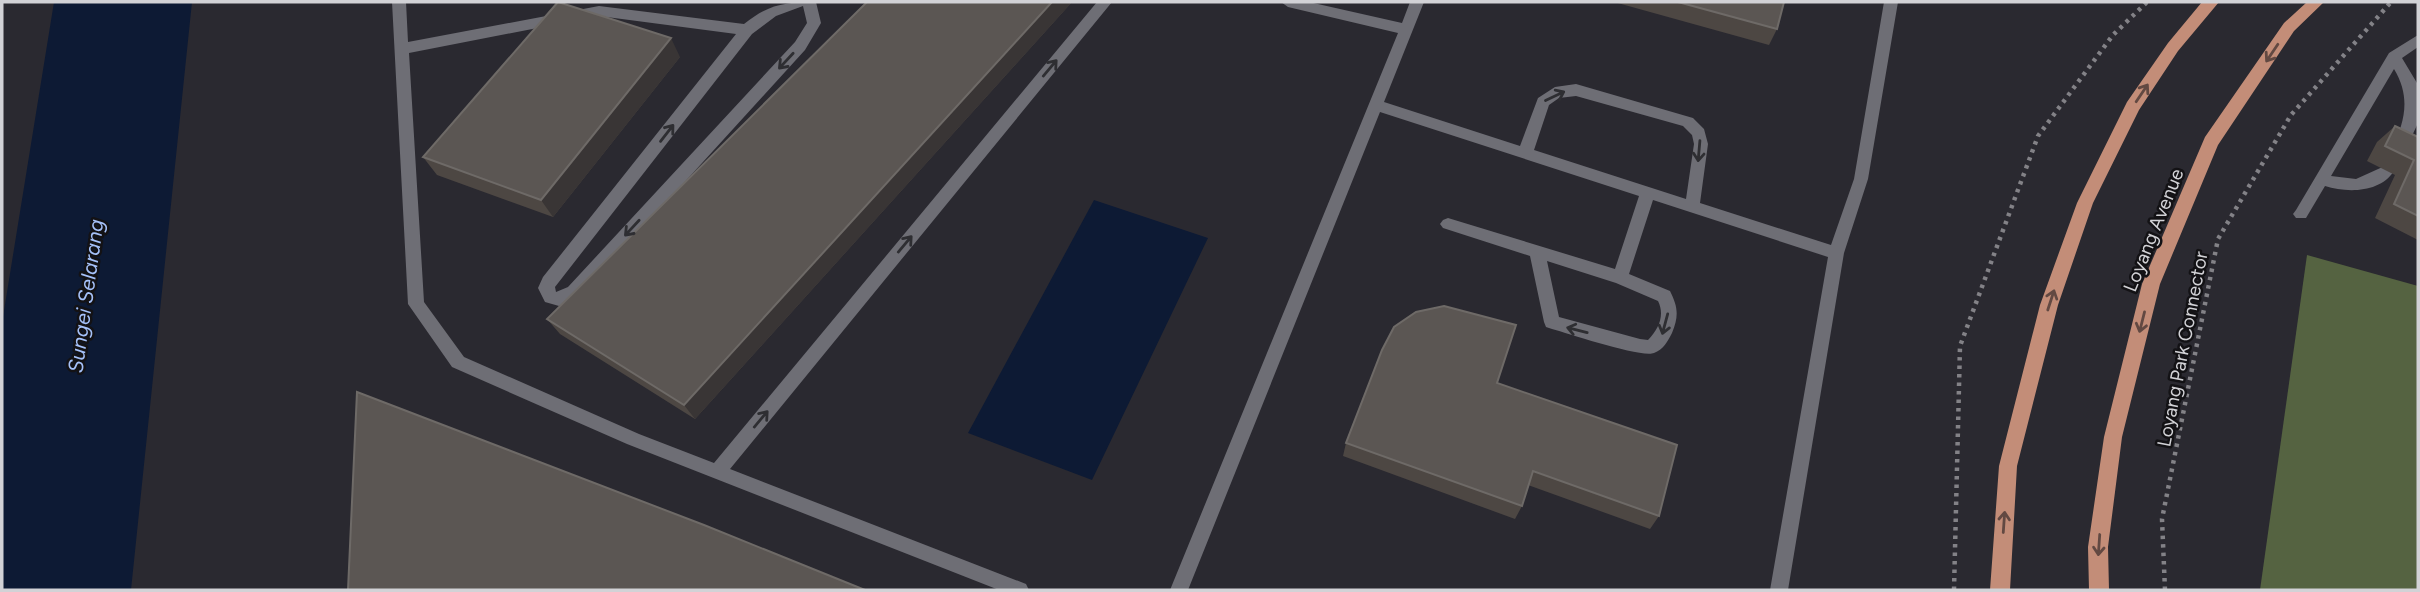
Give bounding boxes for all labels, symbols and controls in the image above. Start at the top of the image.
one-way arrow [2265,43,2279,62]
one-way arrow [778,52,795,69]
one-way arrow [1043,60,1058,78]
one-way arrow [2135,84,2150,103]
one-way arrow [1544,89,1565,102]
one-way arrow [660,124,675,142]
one-way arrow [1692,139,1705,161]
street label: Loyang Avenue [2118,165,2189,295]
water label: Sungei Selarang [62,217,109,374]
one-way arrow [624,219,641,236]
one-way arrow [898,235,913,253]
street label: Loyang Park Connector [2152,249,2213,449]
one-way arrow [2046,290,2058,312]
one-way arrow [2135,310,2148,333]
one-way arrow [1658,313,1671,335]
one-way arrow [1566,323,1589,337]
one-way arrow [753,411,768,429]
one-way arrow [1998,511,2011,534]
one-way arrow [2092,533,2105,556]

